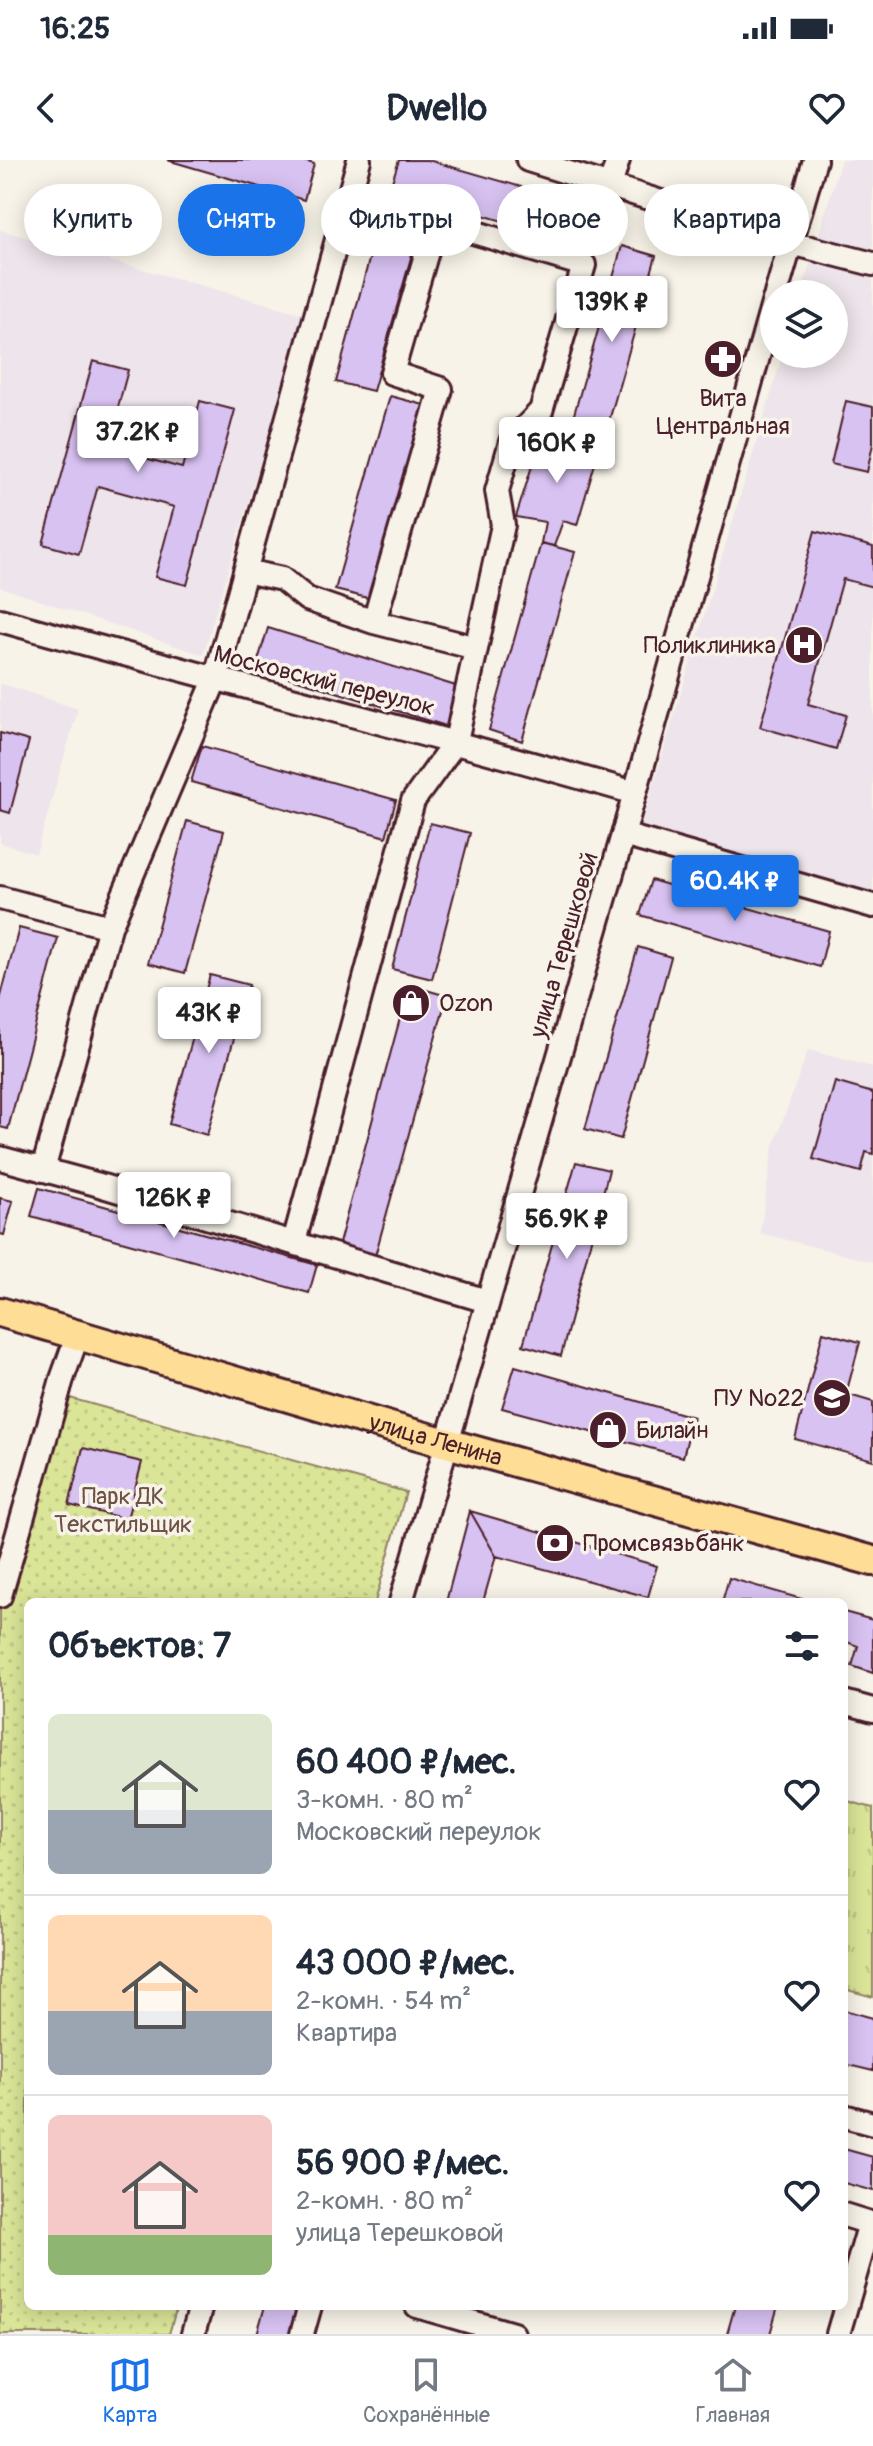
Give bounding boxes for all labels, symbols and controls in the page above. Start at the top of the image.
text: 16:25 [40,10,110,47]
icon: back [24,86,68,130]
text: Dwello [386,86,487,131]
icon: heart [805,86,849,130]
chip: Купить [24,184,162,256]
chip: Снять [178,184,305,256]
chip: Фильтры [321,184,481,256]
chip: Новое [497,184,628,256]
chip: Квартира [644,184,809,256]
pin: 139K ₽ [547,276,677,344]
map controls [760,280,848,368]
button: layers [760,280,848,368]
text: 139K ₽ [575,286,649,318]
pharmacy icon: Вита Центральная [702,338,744,380]
place label: Вита Центральная [656,384,790,441]
pin: 37.2K ₽ [64,406,212,474]
text: 37.2K ₽ [95,416,181,448]
pin: 160K ₽ [492,417,622,485]
text: 160K ₽ [517,427,597,459]
hospital icon: Поликлиника [783,624,825,666]
place label: Поликлиника [644,631,776,660]
street label: Московский переулок [210,639,438,723]
street label: улица Терешковой [523,849,604,1042]
pin: 60.4K ₽ [661,855,809,923]
text: 60.4K ₽ [690,865,780,897]
shop icon: Ozon [390,982,432,1024]
pin: 43K ₽ [153,987,265,1055]
place label: Ozon [439,989,493,1018]
text: 43K ₽ [176,997,242,1029]
pin: 126K ₽ [109,1172,239,1240]
text: 126K ₽ [136,1182,212,1214]
pin: 56.9K ₽ [493,1193,641,1261]
text: 56.9K ₽ [524,1203,610,1235]
school or university icon: ПУ №22 [811,1377,853,1419]
place label: ПУ №22 [714,1384,804,1413]
street label: улица Ленина [365,1407,506,1472]
shop icon: Билайн [587,1409,629,1451]
place label: Билайн [636,1416,708,1445]
park label: Парк ДК Текстильщик [54,1482,192,1539]
bank icon: Промсвязьбанк [534,1522,576,1564]
place label: Промсвязьбанк [583,1529,745,1558]
icon: filters [780,1624,824,1668]
text: Объектов: 7 [48,1625,231,1668]
text: 60 400 ₽/мес. [296,1741,516,1784]
icon: home [112,1746,208,1842]
icon: heart [780,1772,824,1816]
text: 3-комн. · 80 m² [296,1784,473,1816]
text: Московский переулок [296,1816,542,1848]
text: 43 000 ₽/мес. [296,1942,516,1985]
icon: home [112,1947,208,2043]
icon: heart [780,1973,824,2017]
text: 2-комн. · 54 m² [296,1985,471,2017]
text: Квартира [296,2017,397,2049]
text: 56 900 ₽/мес. [296,2142,509,2185]
icon: home [112,2147,208,2243]
icon: heart [780,2173,824,2217]
text: 2-комн. · 80 m² [296,2185,473,2217]
text: улица Терешковой [296,2217,504,2249]
tab: Карта [103,2353,157,2429]
tab: Сохранённые [363,2353,490,2429]
tab: Главная [695,2353,770,2429]

